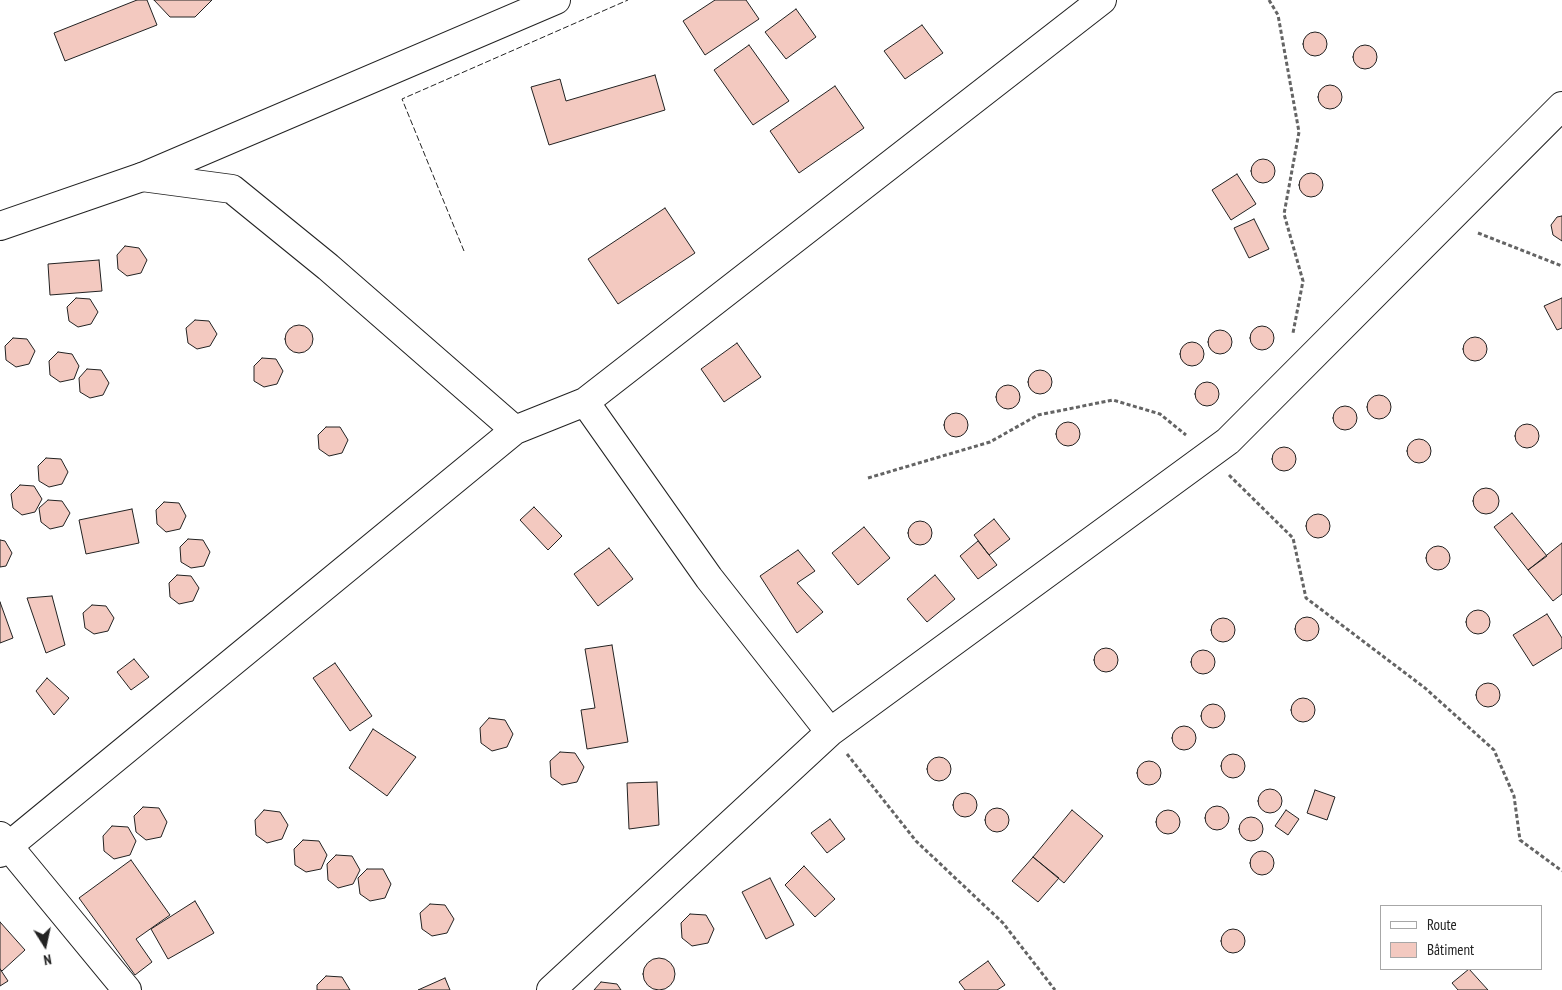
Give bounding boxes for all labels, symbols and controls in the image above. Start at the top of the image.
legend [1380,905,1542,970]
text: Route [1427,915,1457,934]
north arrow [20,920,70,970]
text: Bâtiment [1427,940,1474,959]
text: N [42,950,53,969]

